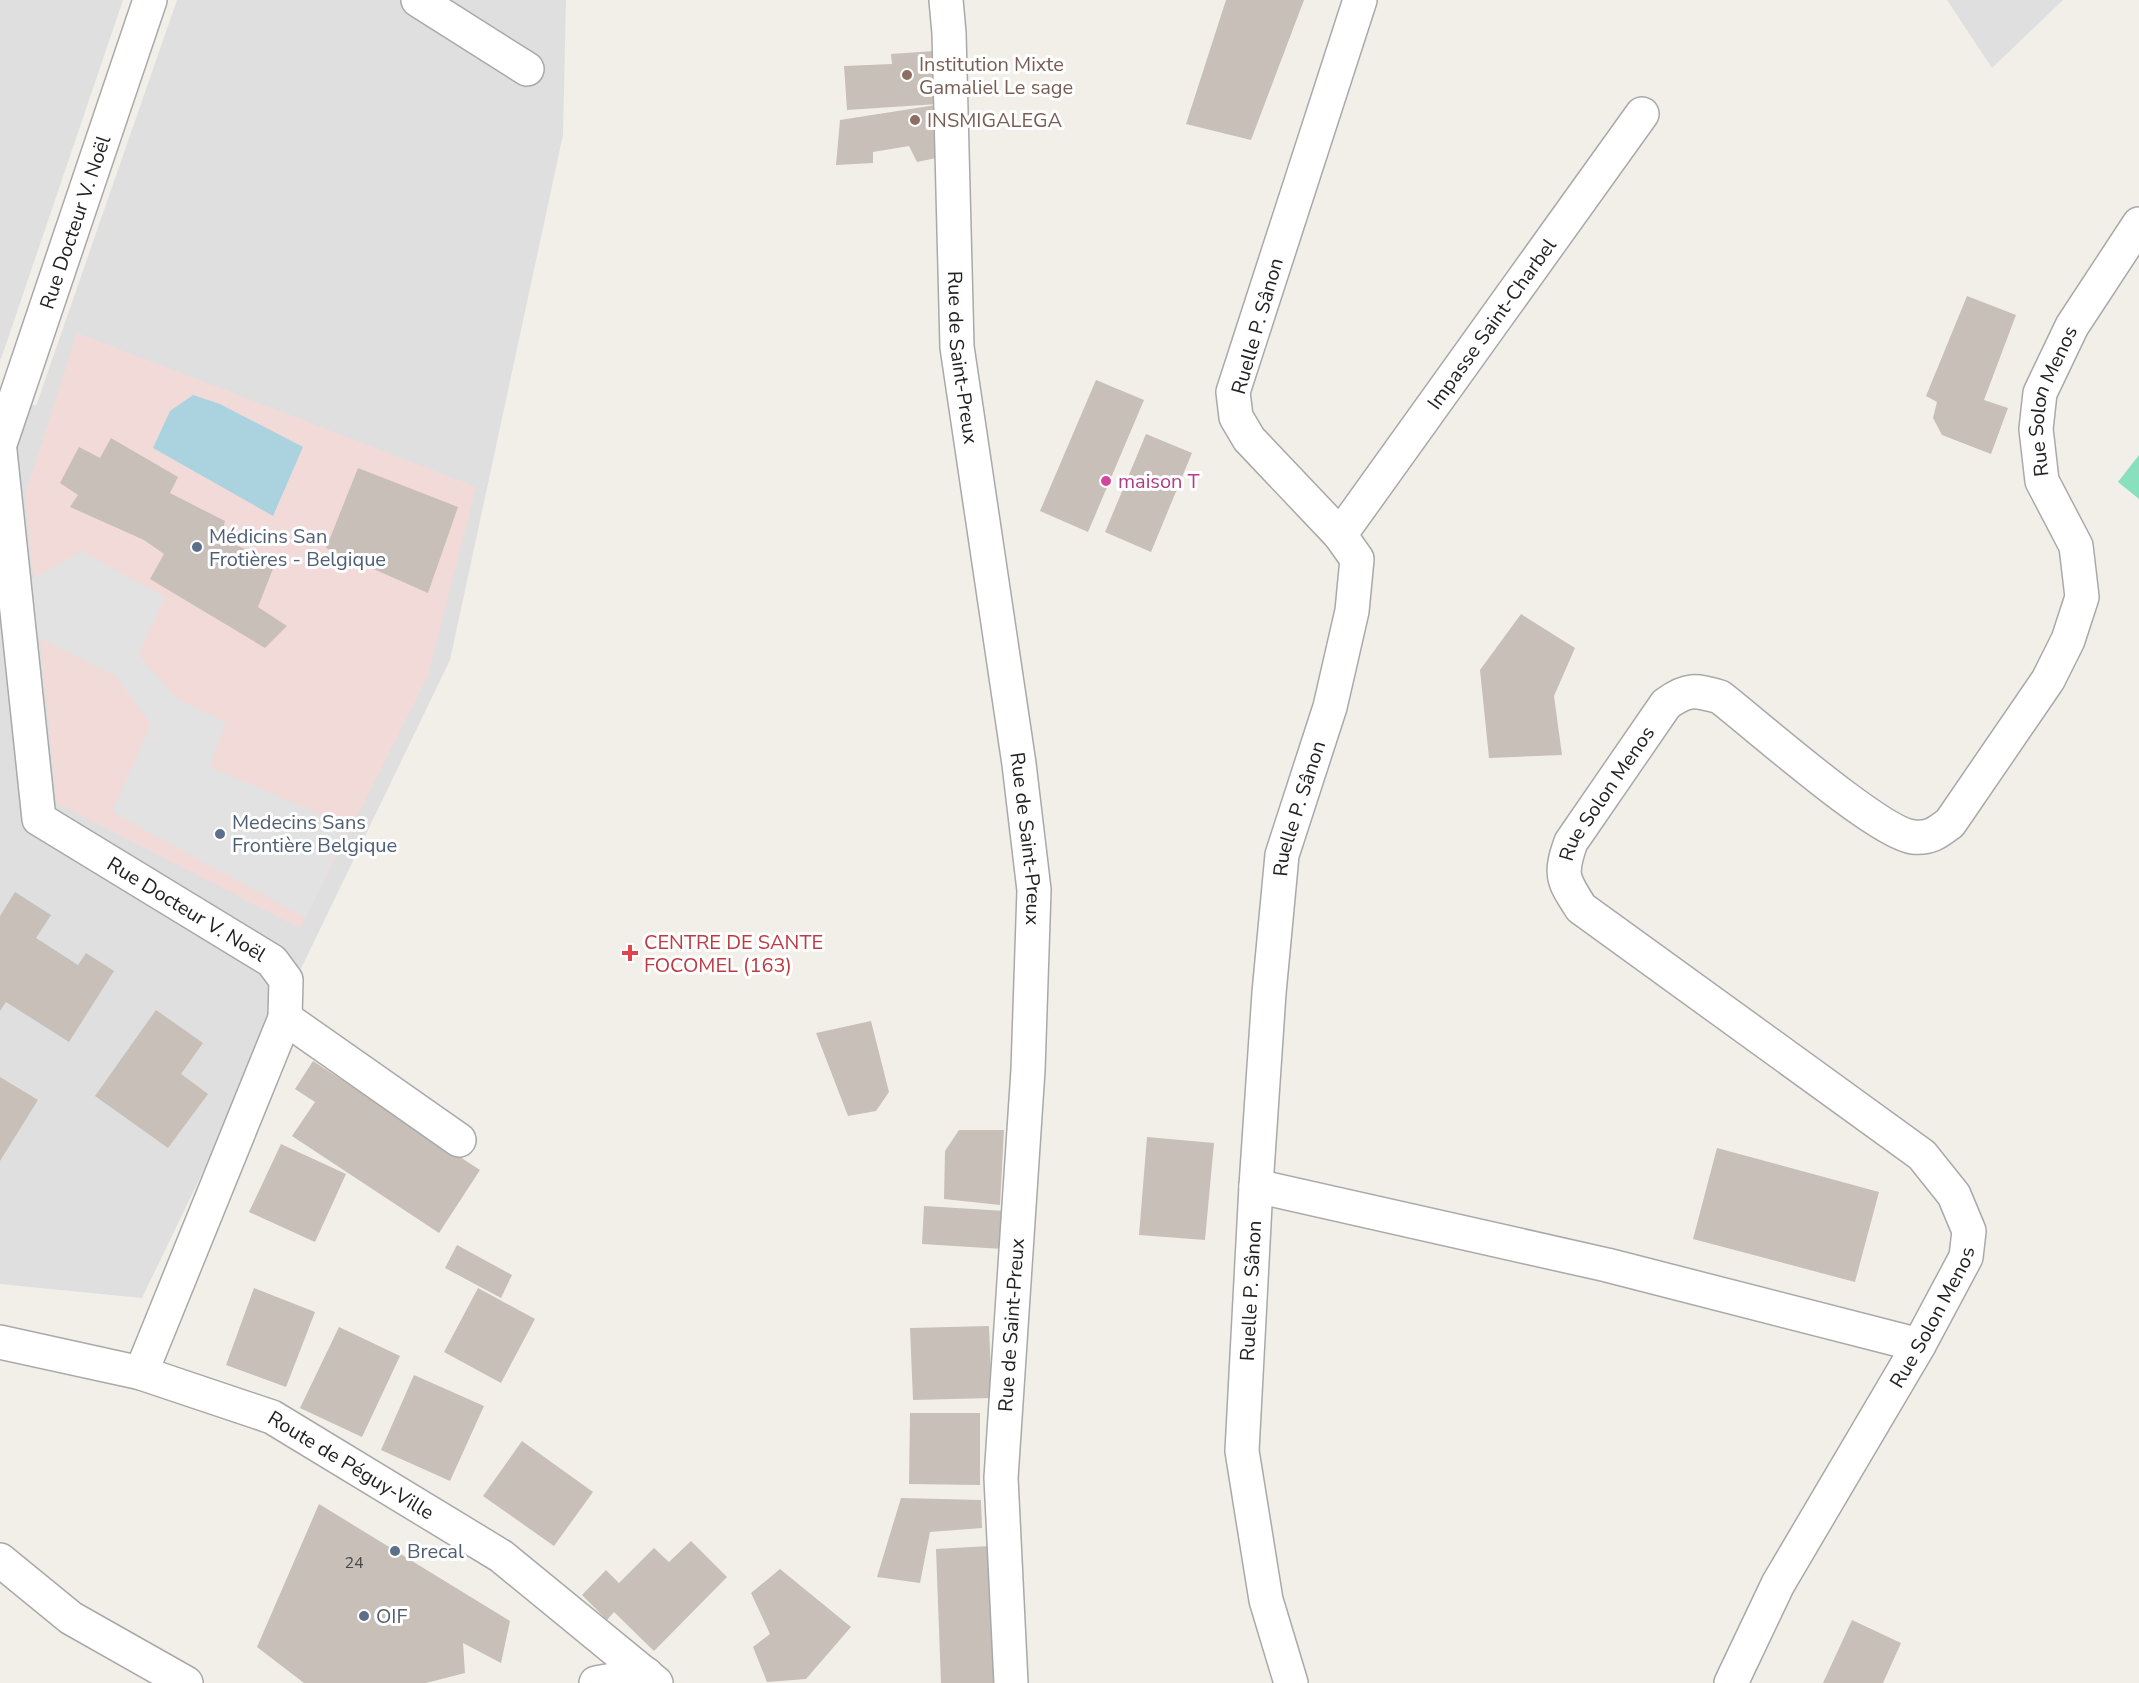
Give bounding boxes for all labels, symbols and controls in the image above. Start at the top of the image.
place label: Institution Mixte Gamaliel Le sage [919,51,1073,101]
marker: Institution Mixte Gamaliel Le sage [900,68,914,82]
place label: INSMIGALEGA [927,107,1063,134]
marker: INSMIGALEGA [908,113,922,127]
street label: Rue Docteur V. Noël [34,132,117,313]
street label: Impasse Saint-Charbel [1421,233,1563,415]
street label: Ruelle P. Sânon [1225,255,1290,398]
street label: Rue de Saint-Preux [941,270,984,446]
street label: Rue Solon Menos [2023,322,2084,478]
place label: maison T [1118,468,1200,495]
marker: maison T [1099,474,1113,488]
place label: Médicins San Frotières - Belgique [209,523,386,573]
marker: Médicins San Frotières - Belgique [190,540,204,554]
street label: Rue Solon Menos [1553,721,1661,864]
street label: Ruelle P. Sânon [1267,737,1332,878]
street label: Rue de Saint-Preux [1003,750,1047,926]
place label: Medecins Sans Frontière Belgique [232,809,397,859]
marker: Medecins Sans Frontière Belgique [213,827,227,841]
street label: Rue Docteur V. Noël [102,851,271,968]
place label: CENTRE DE SANTE FOCOMEL (163) [644,929,823,979]
marker: CENTRE DE SANTE FOCOMEL (163) [621,944,639,962]
street label: Ruelle P. Sânon [1234,1220,1268,1362]
street label: Rue de Saint-Preux [992,1237,1031,1413]
street label: Rue Solon Menos [1884,1246,1981,1393]
street label: Route de Péguy-Ville [263,1405,439,1526]
place label: Brecal [407,1538,464,1565]
marker: Brecal [388,1544,402,1558]
house number: 24 [344,1552,364,1574]
place label: OIF [376,1603,407,1630]
marker: OIF [357,1609,371,1623]

